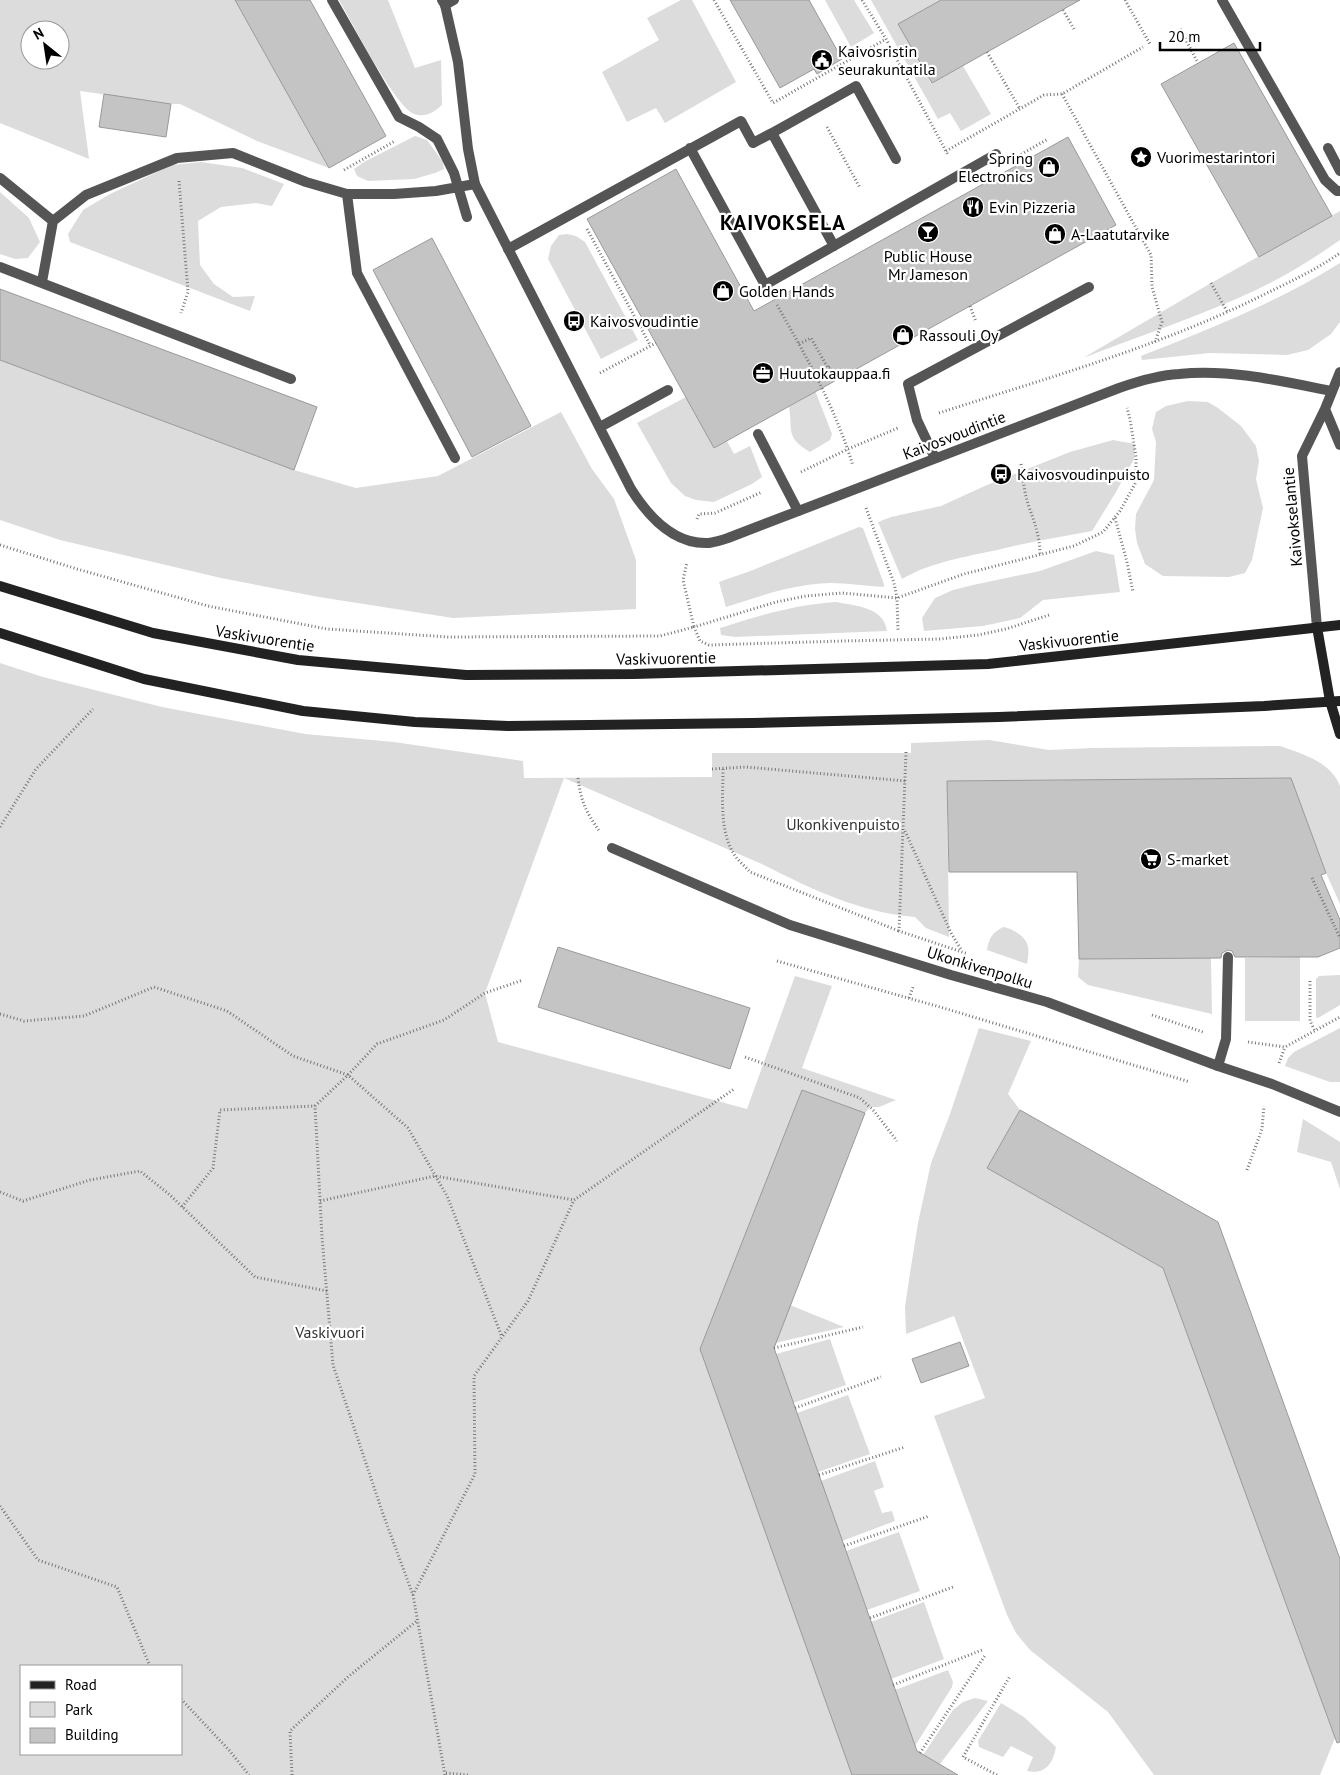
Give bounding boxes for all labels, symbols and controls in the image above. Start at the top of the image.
north arrow [20,20,70,70]
scale bar [1160,20,1260,52]
text: N [30,24,47,44]
text: 20 m [1168,27,1201,46]
place label: Kaivosristin seurakuntatila [838,41,936,79]
public building icon: Kaivosristin seurakuntatila [810,48,834,72]
place icon: Vuorimestarintori [1129,145,1153,169]
place label: Vuorimestarintori [1156,147,1275,167]
place label: Spring Electronics [958,148,1033,186]
shop icon: Spring Electronics [1037,155,1061,179]
restaurant icon: Evin Pizzeria [961,195,985,219]
place label: Evin Pizzeria [989,197,1076,217]
district label: KAIVOKSELA [720,209,846,236]
bar icon: Public House Mr Jameson [916,220,940,244]
shop icon: A-Laatutarvike [1043,222,1067,246]
place label: A-Laatutarvike [1071,224,1170,244]
place label: Public House Mr Jameson [884,246,972,284]
shop icon: Golden Hands [711,279,735,303]
place label: Golden Hands [739,281,835,301]
bus stop icon: Kaivosvoudintie [562,309,586,333]
place label: Kaivosvoudintie [590,311,699,331]
shop icon: Rassouli Oy [891,323,915,347]
place label: Rassouli Oy [919,325,999,345]
office icon: Huutokauppaa.fi [751,361,775,385]
place label: Huutokauppaa.fi [779,363,890,383]
street label: Kaivosvoudintie [900,406,1008,464]
bus stop icon: Kaivosvoudinpuisto [989,462,1013,486]
place label: Kaivosvoudinpuisto [1017,464,1150,484]
street label: Kaivokselantie [1278,467,1306,567]
street label: Vaskivuorentie [213,620,316,656]
street label: Vaskivuorentie [1017,625,1120,655]
street label: Vaskivuorentie [615,647,716,669]
park label: Ukonkivenpuisto [786,814,900,834]
supermarket icon: S-market [1139,847,1163,871]
place label: S-market [1167,849,1229,869]
street label: Ukonkivenpolku [925,941,1035,993]
park label: Vaskivuori [294,1322,365,1342]
legend [20,1665,182,1755]
text: Road [65,1675,97,1694]
text: Park [65,1700,93,1719]
text: Building [65,1725,119,1744]

